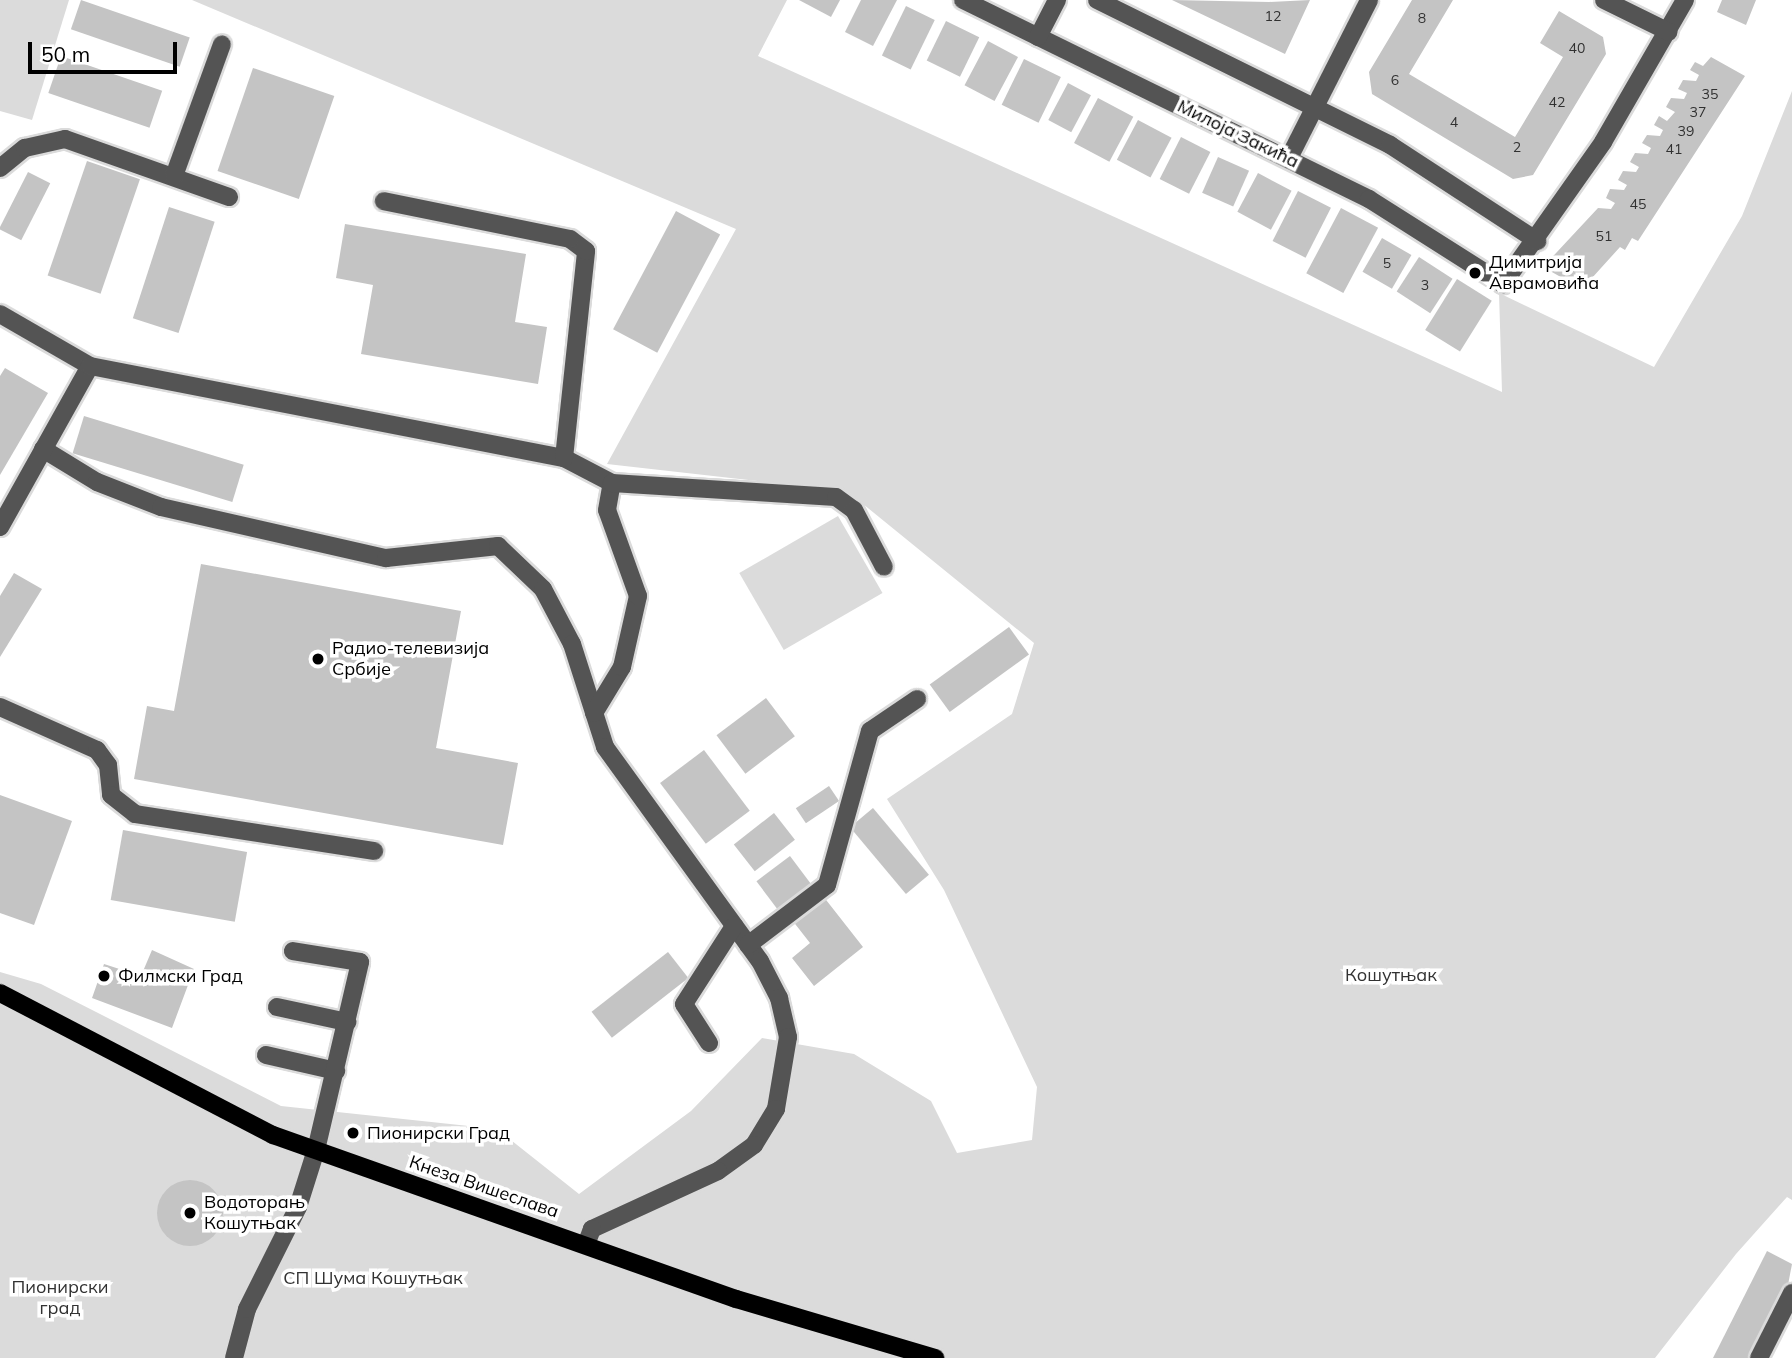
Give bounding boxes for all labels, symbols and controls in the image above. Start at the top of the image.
house number: 12 [1265,8,1281,24]
house number: 8 [1418,10,1426,26]
scale bar [32,28,180,72]
house number: 40 [1569,40,1585,56]
text: 50 m [41,41,90,67]
house number: 6 [1391,72,1399,88]
house number: 35 [1702,86,1718,102]
house number: 42 [1549,94,1565,110]
street label: Милоја Закића [1174,95,1302,173]
house number: 37 [1690,104,1706,120]
house number: 4 [1450,114,1458,130]
house number: 39 [1678,123,1694,139]
house number: 2 [1513,139,1521,155]
house number: 41 [1666,141,1682,157]
house number: 45 [1630,196,1646,212]
house number: 51 [1596,228,1612,244]
place label: Димитрија Аврамовића [1489,252,1599,294]
house number: 5 [1383,255,1391,271]
marker: Димитрија Аврамовића [1467,265,1483,281]
house number: 3 [1421,277,1429,293]
place label: Радио-телевизија Србије [332,638,489,680]
marker: Радио-телевизија Србије [310,651,326,667]
park label: Кошутњак [1345,964,1437,986]
place label: Филмски Град [118,965,243,987]
marker: Филмски Град [96,968,112,984]
place label: Пионирски Град [367,1122,510,1144]
marker: Пионирски Град [345,1125,361,1141]
street label: Кнеза Вишеслава [406,1151,562,1223]
place label: Водоторањ Кошутњак [204,1192,305,1234]
marker: Водоторањ Кошутњак [182,1205,198,1221]
park label: СП Шума Кошутњак [283,1267,463,1289]
park label: Пионирски град [12,1277,108,1320]

